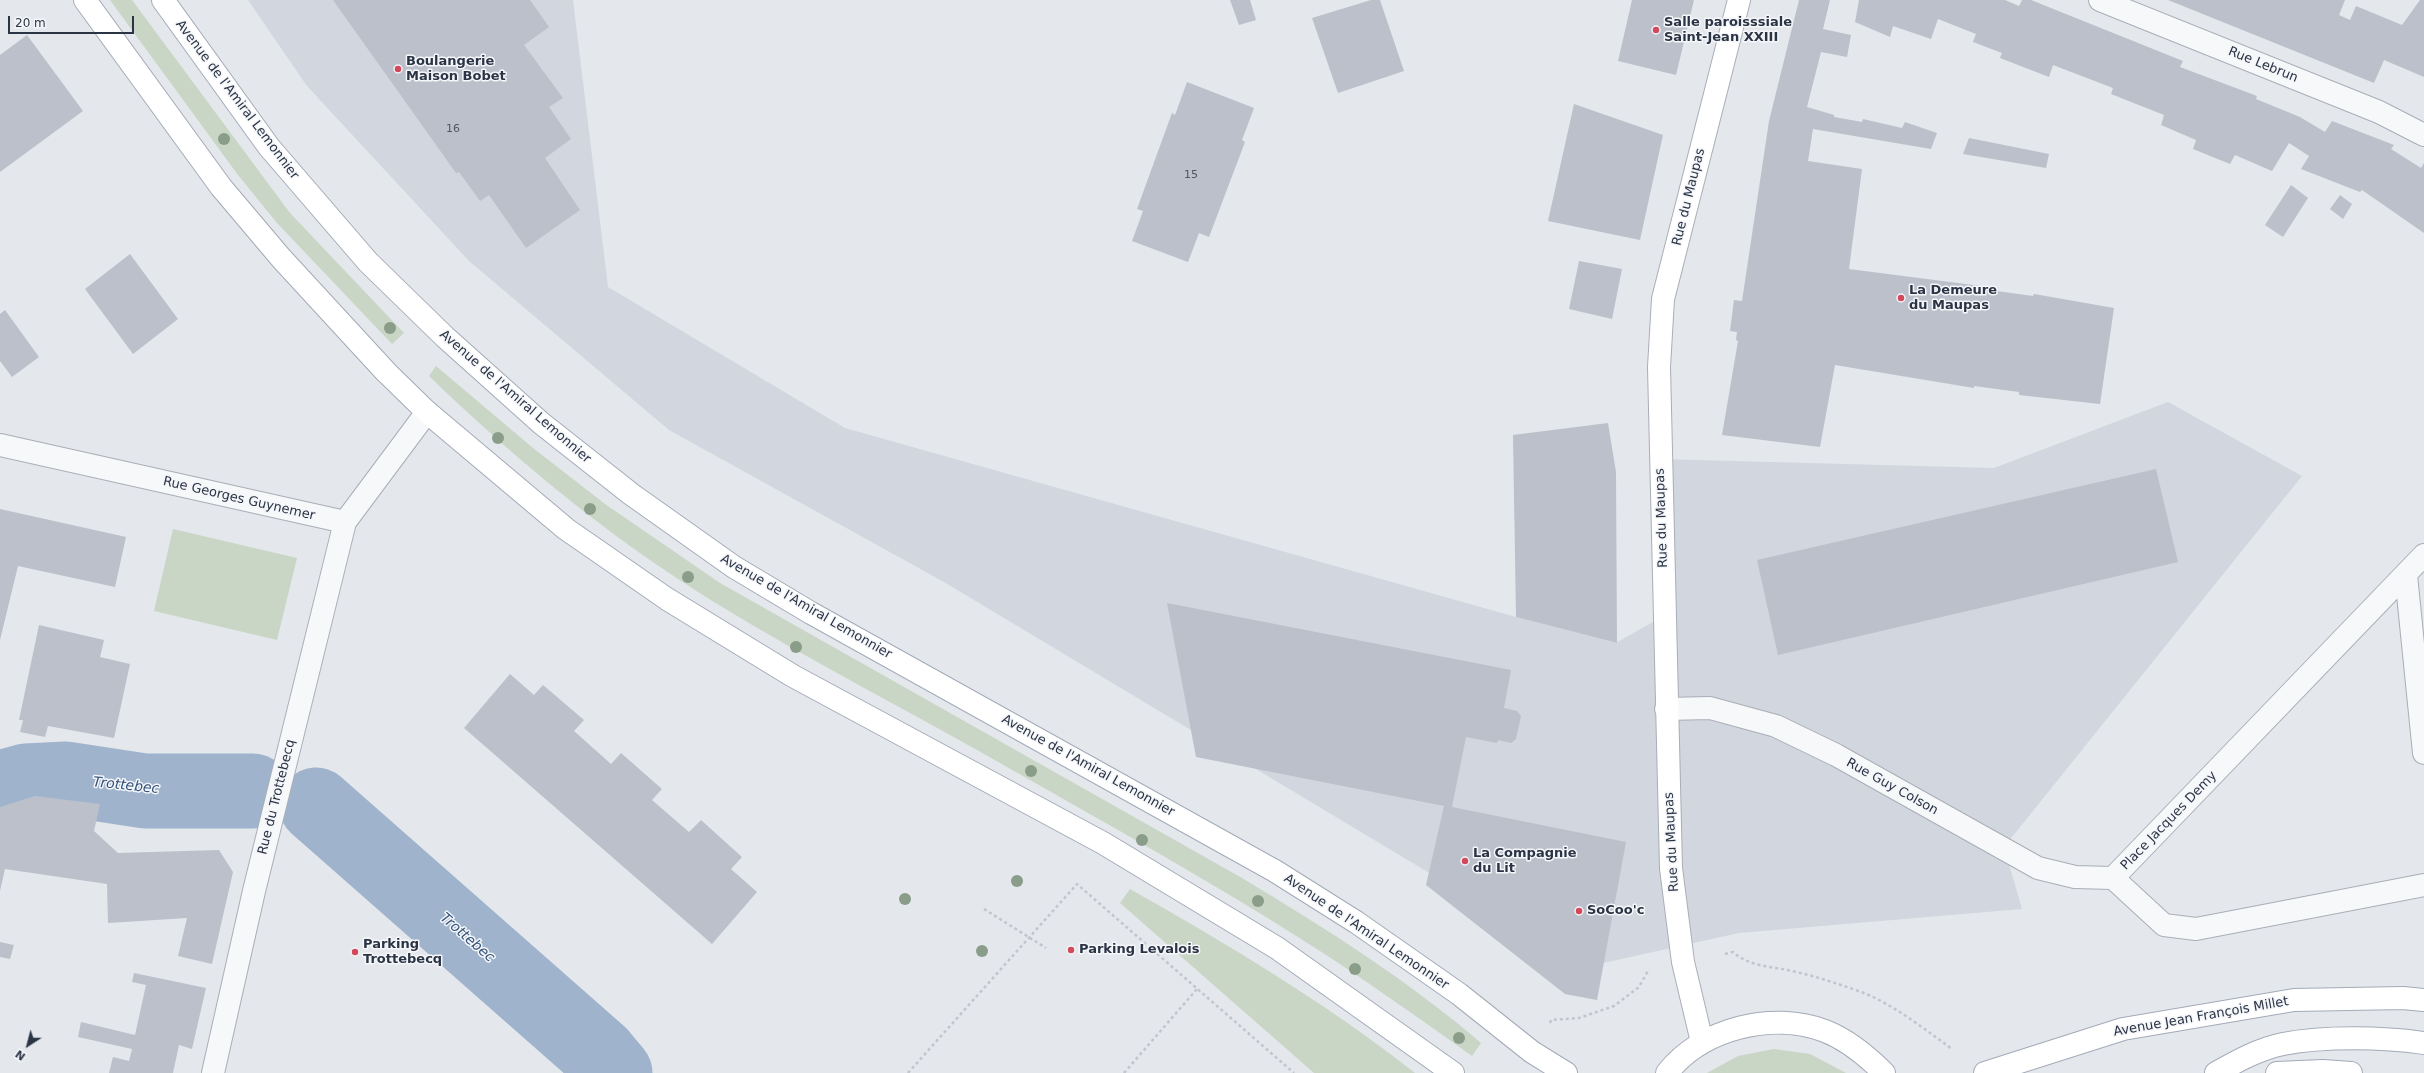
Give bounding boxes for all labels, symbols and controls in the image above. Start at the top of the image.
scale bar [10,8,136,34]
place label: Salle paroisssiale Saint-Jean XXIII [1664,15,1792,46]
text: 20 m [15,16,46,30]
street label: Avenue de l'Amiral Lemonnier [172,17,302,183]
marker: Salle paroisssiale Saint-Jean XXIII [1651,25,1661,35]
street label: Rue Lebrun [2226,44,2300,86]
place label: Boulangerie Maison Bobet [406,54,506,85]
marker: Boulangerie Maison Bobet [393,64,403,74]
house number: 16 [446,122,460,136]
street label: Rue du Maupas [1669,147,1709,247]
house number: 15 [1184,168,1198,182]
place label: La Demeure du Maupas [1909,283,1997,314]
marker: La Demeure du Maupas [1896,293,1906,303]
street label: Avenue de l'Amiral Lemonnier [436,327,594,467]
street label: Rue du Maupas [1652,468,1672,568]
street label: Rue Georges Guynemer [162,474,316,524]
street label: Avenue de l'Amiral Lemonnier [718,551,894,663]
street label: Avenue de l'Amiral Lemonnier [999,712,1177,820]
street label: Rue du Trottebecq [255,738,299,856]
street label: Rue Guy Colson [1843,755,1941,819]
street label: Place Jacques Demy [2118,768,2220,874]
water label: Trottebec [92,774,160,798]
street label: Rue du Maupas [1662,792,1682,892]
place label: La Compagnie du Lit [1473,846,1577,877]
marker: La Compagnie du Lit [1460,856,1470,866]
street label: Avenue de l'Amiral Lemonnier [1281,871,1451,993]
place label: SoCoo'c [1587,903,1644,919]
marker: SoCoo'c [1574,906,1584,916]
water label: Trottebec [436,910,498,966]
place label: Parking Trottebecq [363,937,442,968]
place label: Parking Levalois [1079,942,1199,958]
marker: Parking Levalois [1066,945,1076,955]
marker: Parking Trottebecq [350,947,360,957]
street label: Avenue Jean François Millet [2112,994,2290,1040]
north arrow [8,1025,48,1065]
text: N [13,1047,28,1063]

